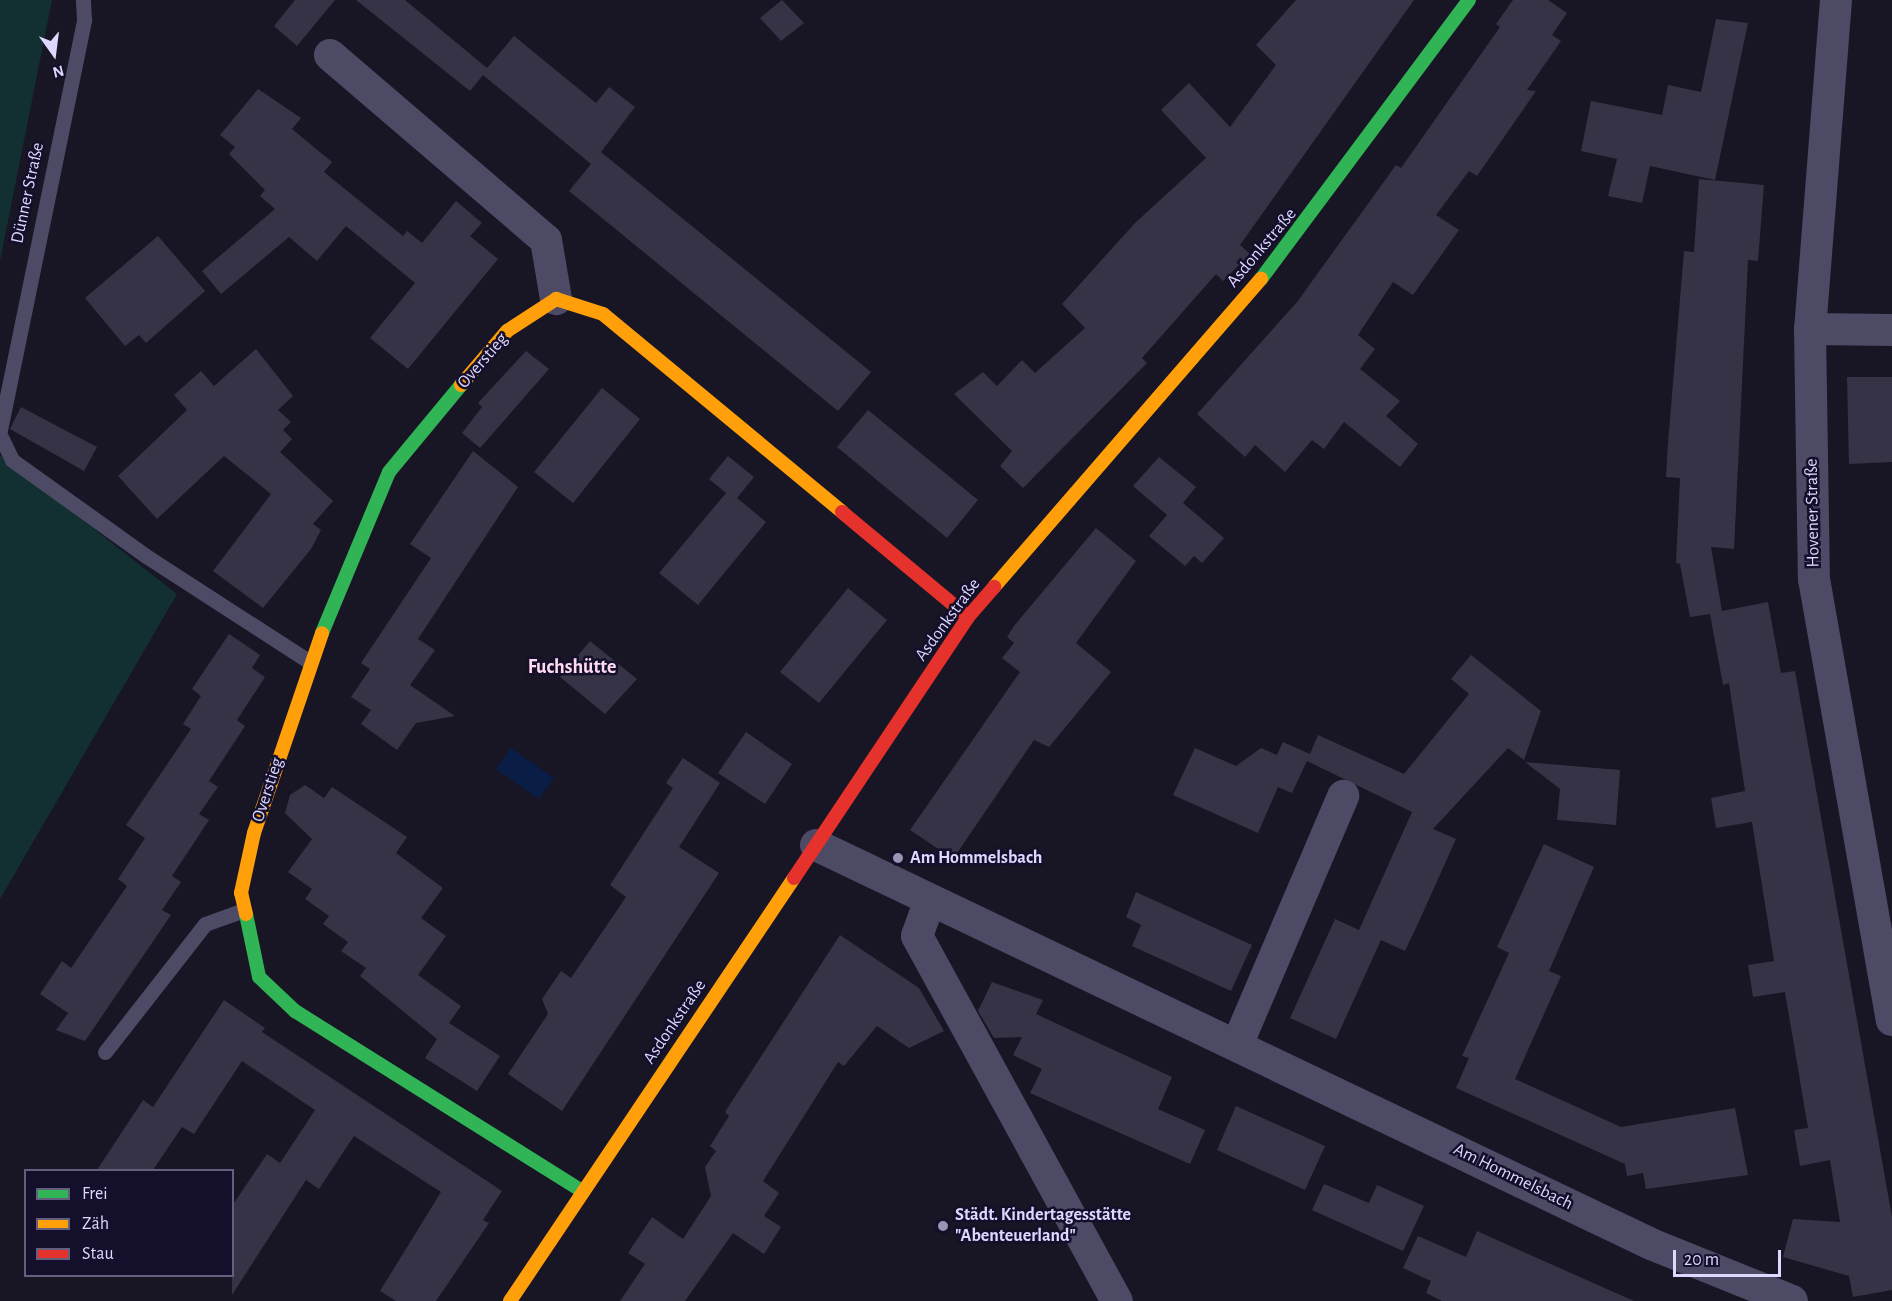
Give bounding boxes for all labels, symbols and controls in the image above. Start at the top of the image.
north arrow [24,24,84,84]
text: N [51,62,66,81]
street label: Dünner Straße [7,141,49,245]
street label: Asdonkstraße [1222,204,1302,292]
street label: Overstieg [453,329,513,393]
street label: Hovener Straße [1801,458,1825,568]
street label: Asdonkstraße [911,574,985,666]
district label: Fuchshütte [528,655,616,679]
street label: Overstieg [247,755,289,825]
place label: Am Hommelsbach [910,847,1042,869]
marker: Am Hommelsbach [891,851,905,865]
street label: Asdonkstraße [639,976,711,1068]
street label: Am Hommelsbach [1450,1139,1576,1215]
legend [24,1169,234,1277]
text: Frei [82,1185,108,1203]
place label: Städt. Kindertagesstätte "Abenteuerland" [955,1205,1131,1248]
text: Zäh [82,1215,109,1233]
marker: Städt. Kindertagesstätte "Abenteuerland" [936,1219,950,1233]
scale bar [1676,1238,1784,1276]
text: Stau [82,1245,114,1263]
text: 20 m [1684,1251,1719,1269]

